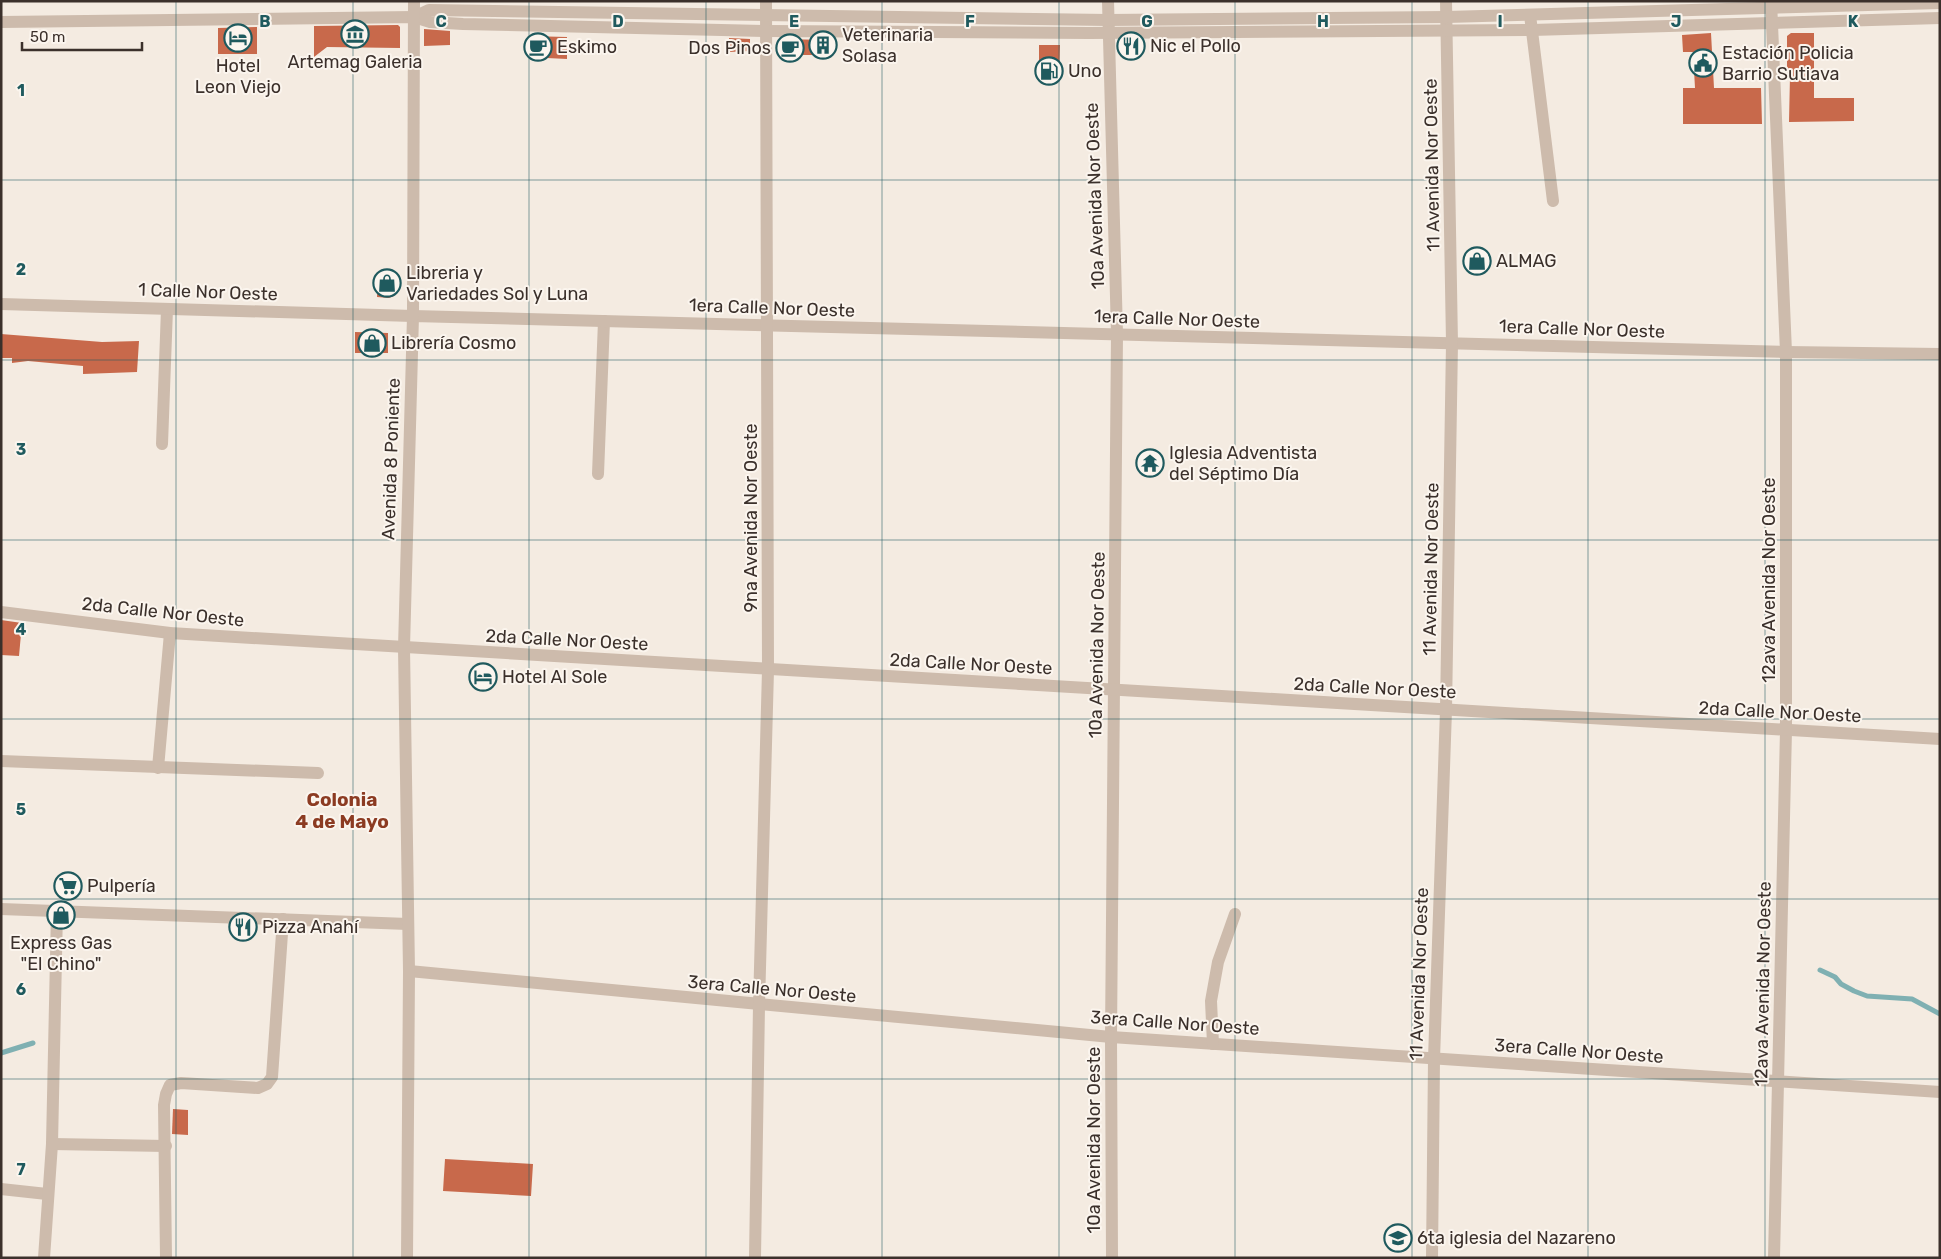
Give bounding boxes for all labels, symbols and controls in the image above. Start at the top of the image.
text: B [259,12,271,31]
text: C [435,12,447,31]
text: D [612,12,624,31]
text: E [789,12,799,31]
text: F [965,12,975,31]
text: G [1141,12,1153,31]
text: H [1317,12,1329,31]
text: I [1497,12,1503,31]
text: J [1671,12,1681,31]
text: K [1848,12,1859,31]
museum icon: Artemag Galeria [340,19,370,49]
scale bar [22,20,142,52]
hotel icon: Hotel Leon Viejo [223,23,253,53]
place label: Veterinaria Solasa [842,24,933,67]
text: 50 m [30,28,65,46]
building icon: Veterinaria Solasa [808,30,838,60]
restaurant icon: Nic el Pollo [1116,31,1146,61]
cafe icon: Eskimo [523,32,553,62]
cafe icon: Dos Pinos [775,33,805,63]
place label: Nic el Pollo [1150,35,1241,57]
place label: Eskimo [557,36,617,58]
place label: Dos Pinos [688,37,771,59]
place label: Estación Policia Barrio Sutiava [1722,42,1854,85]
public building icon: Estación Policia Barrio Sutiava [1688,48,1718,78]
place label: Artemag Galeria [288,51,422,73]
place label: Hotel Leon Viejo [195,55,281,98]
fuel station icon: Uno [1034,56,1064,86]
place label: Uno [1068,60,1102,82]
street label: 11 Avenida Nor Oeste [1419,78,1445,252]
text: 1 [17,81,25,100]
street label: 10a Avenida Nor Oeste [1081,102,1109,290]
shop icon: ALMAG [1462,246,1492,276]
place label: ALMAG [1496,250,1557,272]
text: 2 [16,260,26,279]
place label: Libreria y Variedades Sol y Luna [406,262,588,305]
shop icon: Libreria y Variedades Sol y Luna [372,268,402,298]
street label: 1 Calle Nor Oeste [138,279,278,305]
street label: 1era Calle Nor Oeste [689,294,855,322]
street label: 1era Calle Nor Oeste [1094,305,1260,333]
street label: 1era Calle Nor Oeste [1499,315,1665,343]
shop icon: Librería Cosmo [357,328,387,358]
place label: Librería Cosmo [391,332,516,354]
street label: Avenida 8 Poniente [377,377,405,541]
street label: 9na Avenida Nor Oeste [740,423,762,613]
text: 3 [16,440,26,459]
place label: Iglesia Adventista del Séptimo Día [1169,442,1317,485]
temple icon: Iglesia Adventista del Séptimo Día [1135,448,1165,478]
street label: 12ava Avenida Nor Oeste [1758,477,1780,683]
street label: 11 Avenida Nor Oeste [1418,482,1444,656]
street label: 10a Avenida Nor Oeste [1084,551,1110,739]
street label: 2da Calle Nor Oeste [81,593,245,631]
text: 4 [16,620,27,639]
street label: 2da Calle Nor Oeste [485,625,649,655]
street label: 2da Calle Nor Oeste [889,649,1053,679]
hotel icon: Hotel Al Sole [468,662,498,692]
place label: Hotel Al Sole [502,666,607,688]
street label: 2da Calle Nor Oeste [1293,673,1457,703]
street label: 2da Calle Nor Oeste [1698,697,1862,727]
district label: Colonia 4 de Mayo [295,788,389,833]
text: 5 [16,800,26,819]
supermarket icon: Pulpería [53,871,83,901]
place label: Pulpería [87,875,156,897]
street label: 12ava Avenida Nor Oeste [1750,881,1776,1087]
street label: 11 Avenida Nor Oeste [1405,887,1433,1061]
shop icon: Express Gas "El Chino" [46,900,76,930]
restaurant icon: Pizza Anahí [228,912,258,942]
place label: Pizza Anahí [262,916,360,938]
place label: Express Gas "El Chino" [10,932,112,975]
street label: 3era Calle Nor Oeste [687,971,857,1007]
text: 6 [16,980,26,999]
street label: 3era Calle Nor Oeste [1090,1006,1260,1040]
street label: 3era Calle Nor Oeste [1494,1034,1664,1068]
street label: 10a Avenida Nor Oeste [1083,1047,1105,1233]
text: 7 [16,1160,26,1179]
school or university icon: 6ta iglesia del Nazareno [1383,1223,1413,1253]
place label: 6ta iglesia del Nazareno [1417,1227,1616,1249]

